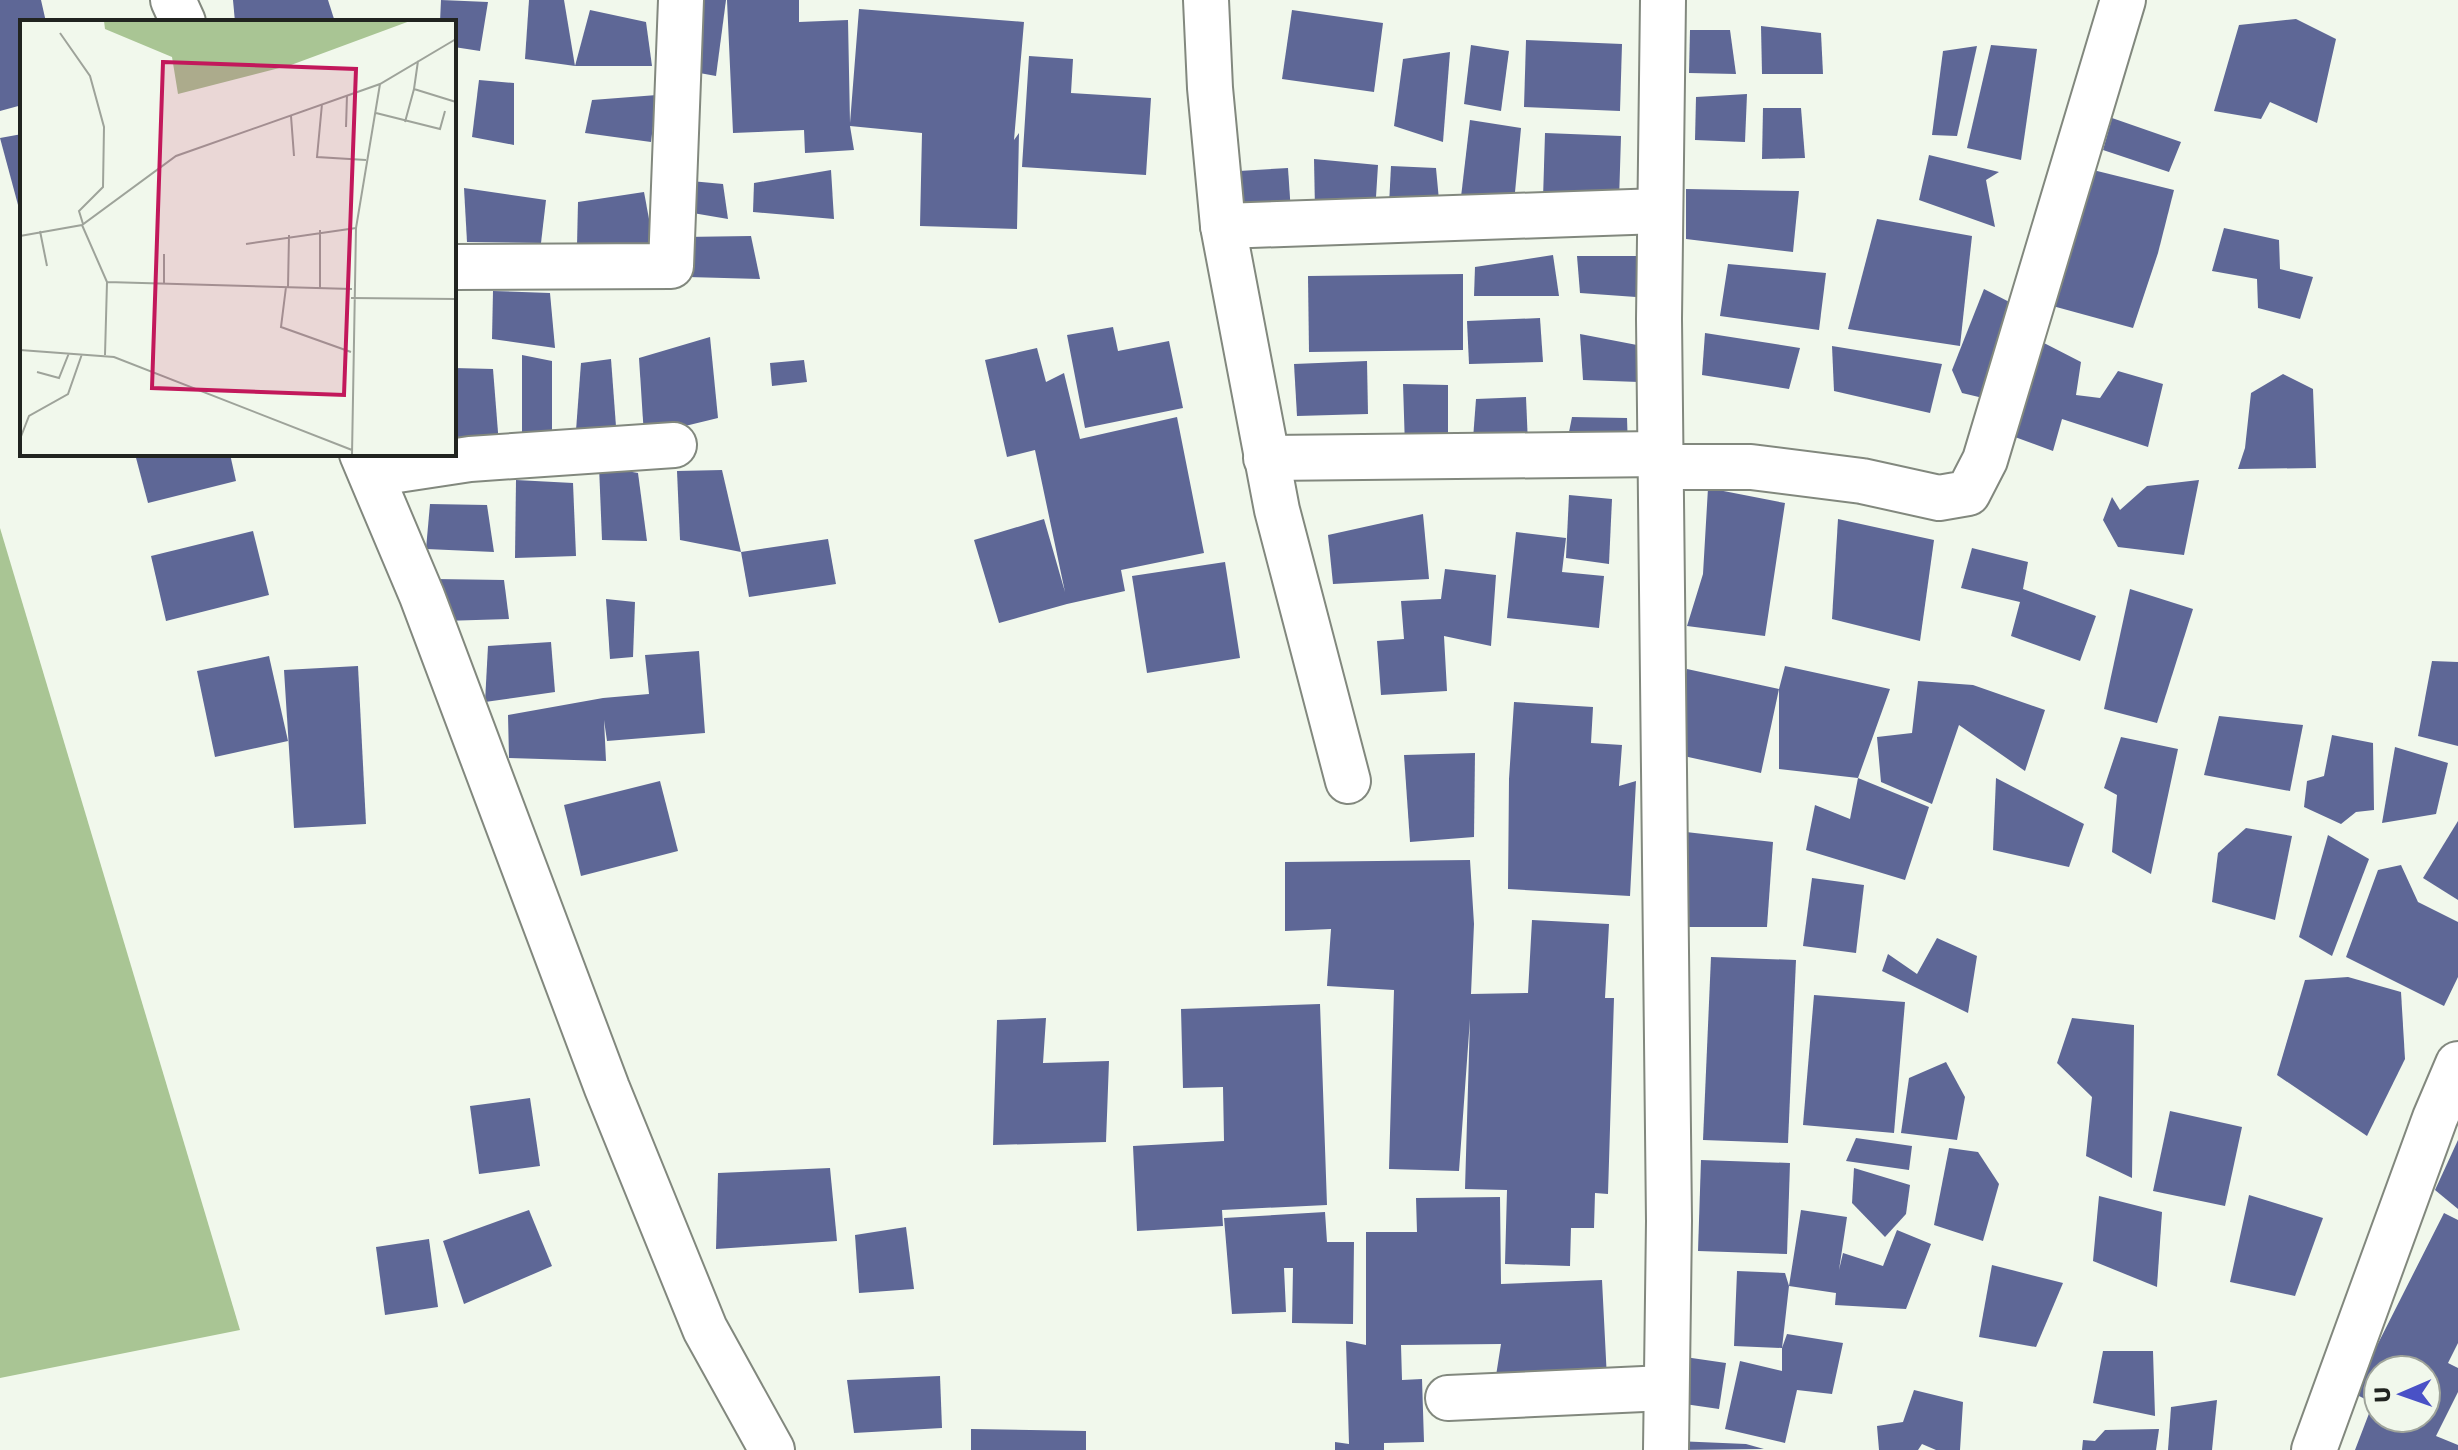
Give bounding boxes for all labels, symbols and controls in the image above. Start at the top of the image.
inset map [20,20,456,456]
north arrow [2362,1354,2442,1434]
text: U [2369,1386,2396,1403]

